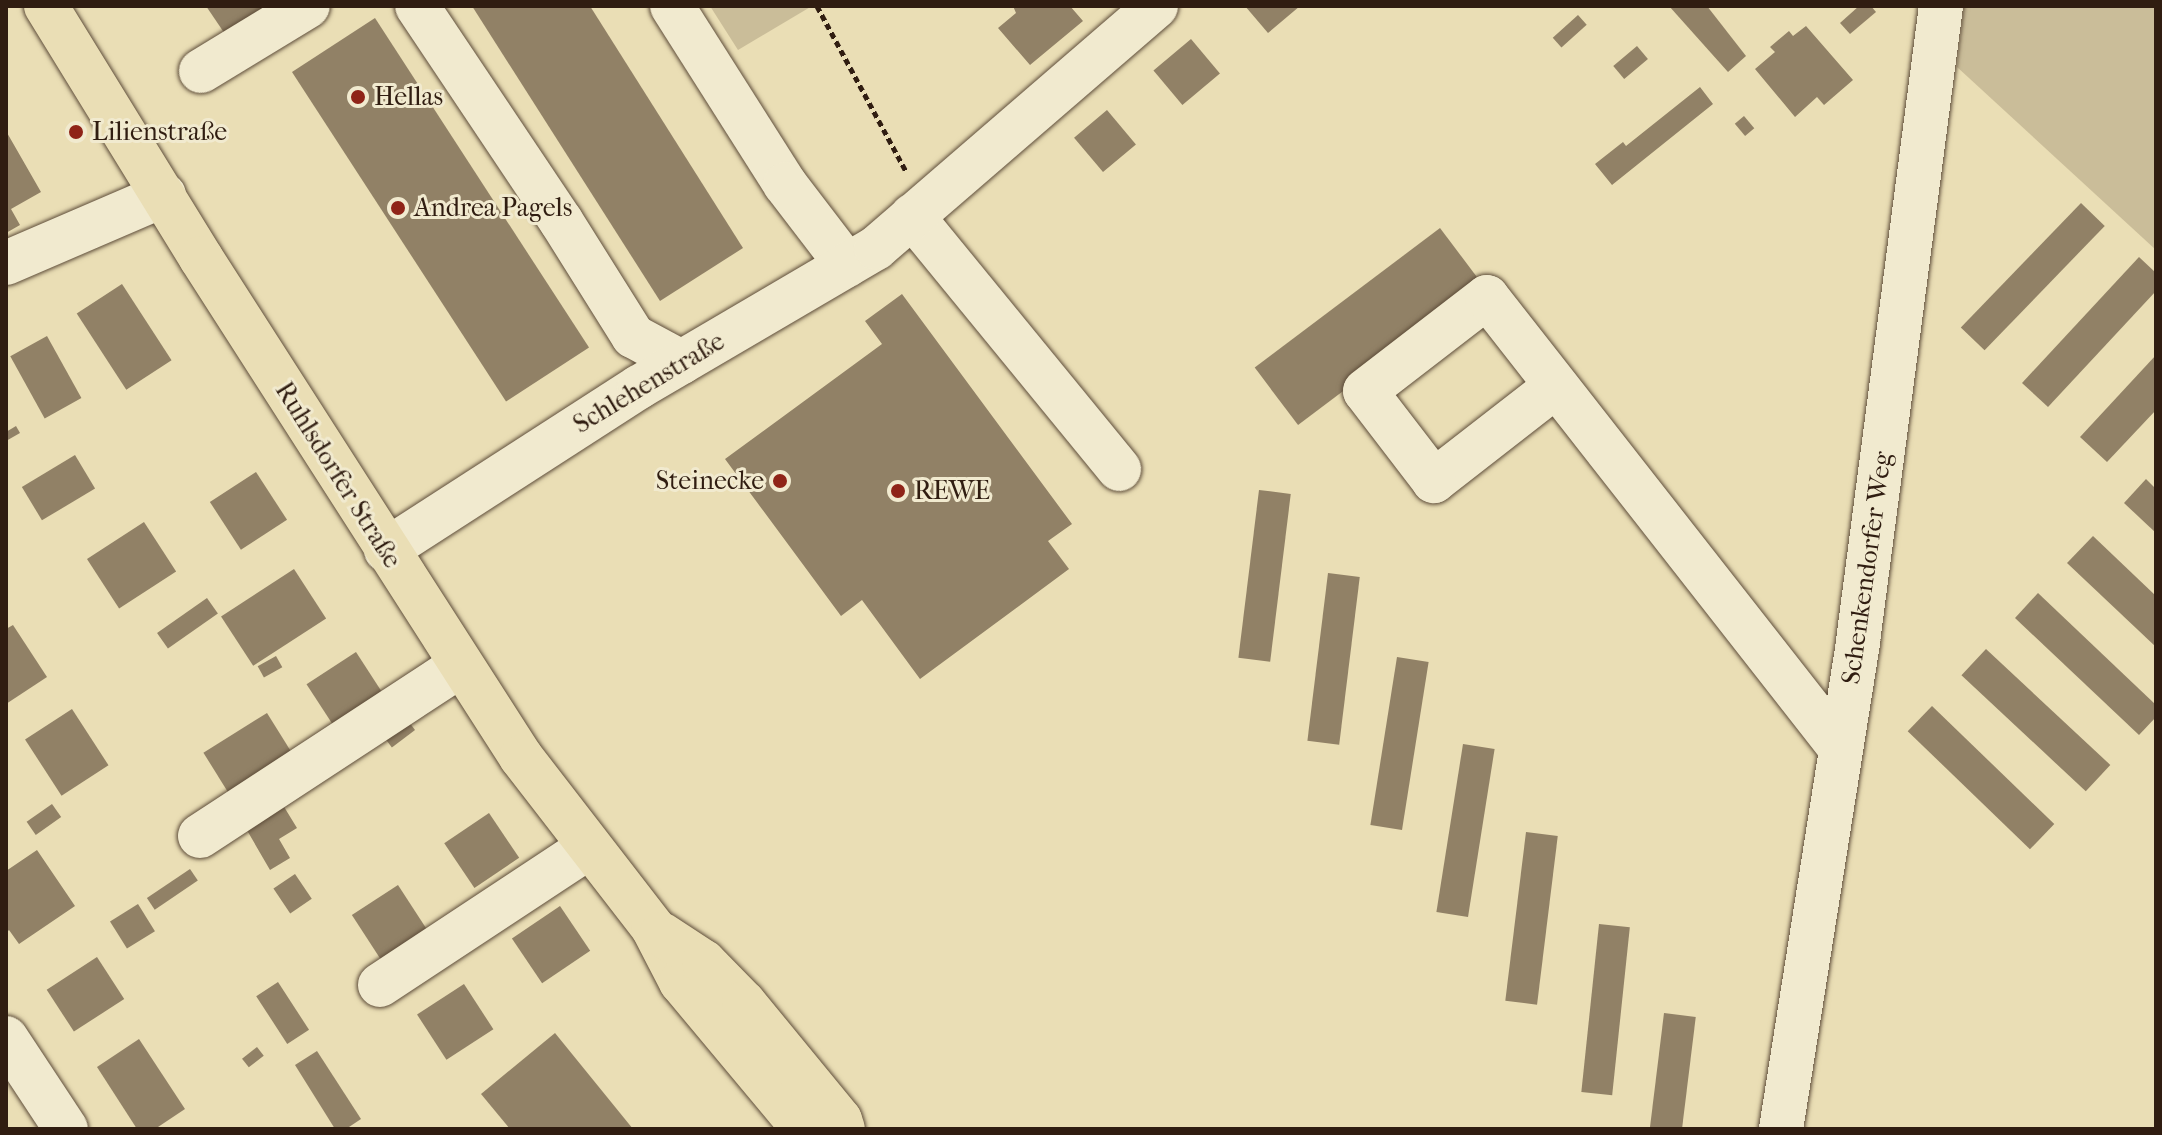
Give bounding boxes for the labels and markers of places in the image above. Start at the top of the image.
place label: Hellas [374,81,443,113]
marker: Hellas [349,88,367,106]
place label: Lilienstraße [92,116,227,148]
marker: Lilienstraße [67,123,85,141]
place label: Andrea Pagels [414,192,572,224]
marker: Andrea Pagels [389,199,407,217]
place label: Steinecke [656,465,764,497]
marker: Steinecke [771,472,789,490]
place label: REWE [914,475,990,507]
marker: REWE [889,482,907,500]

